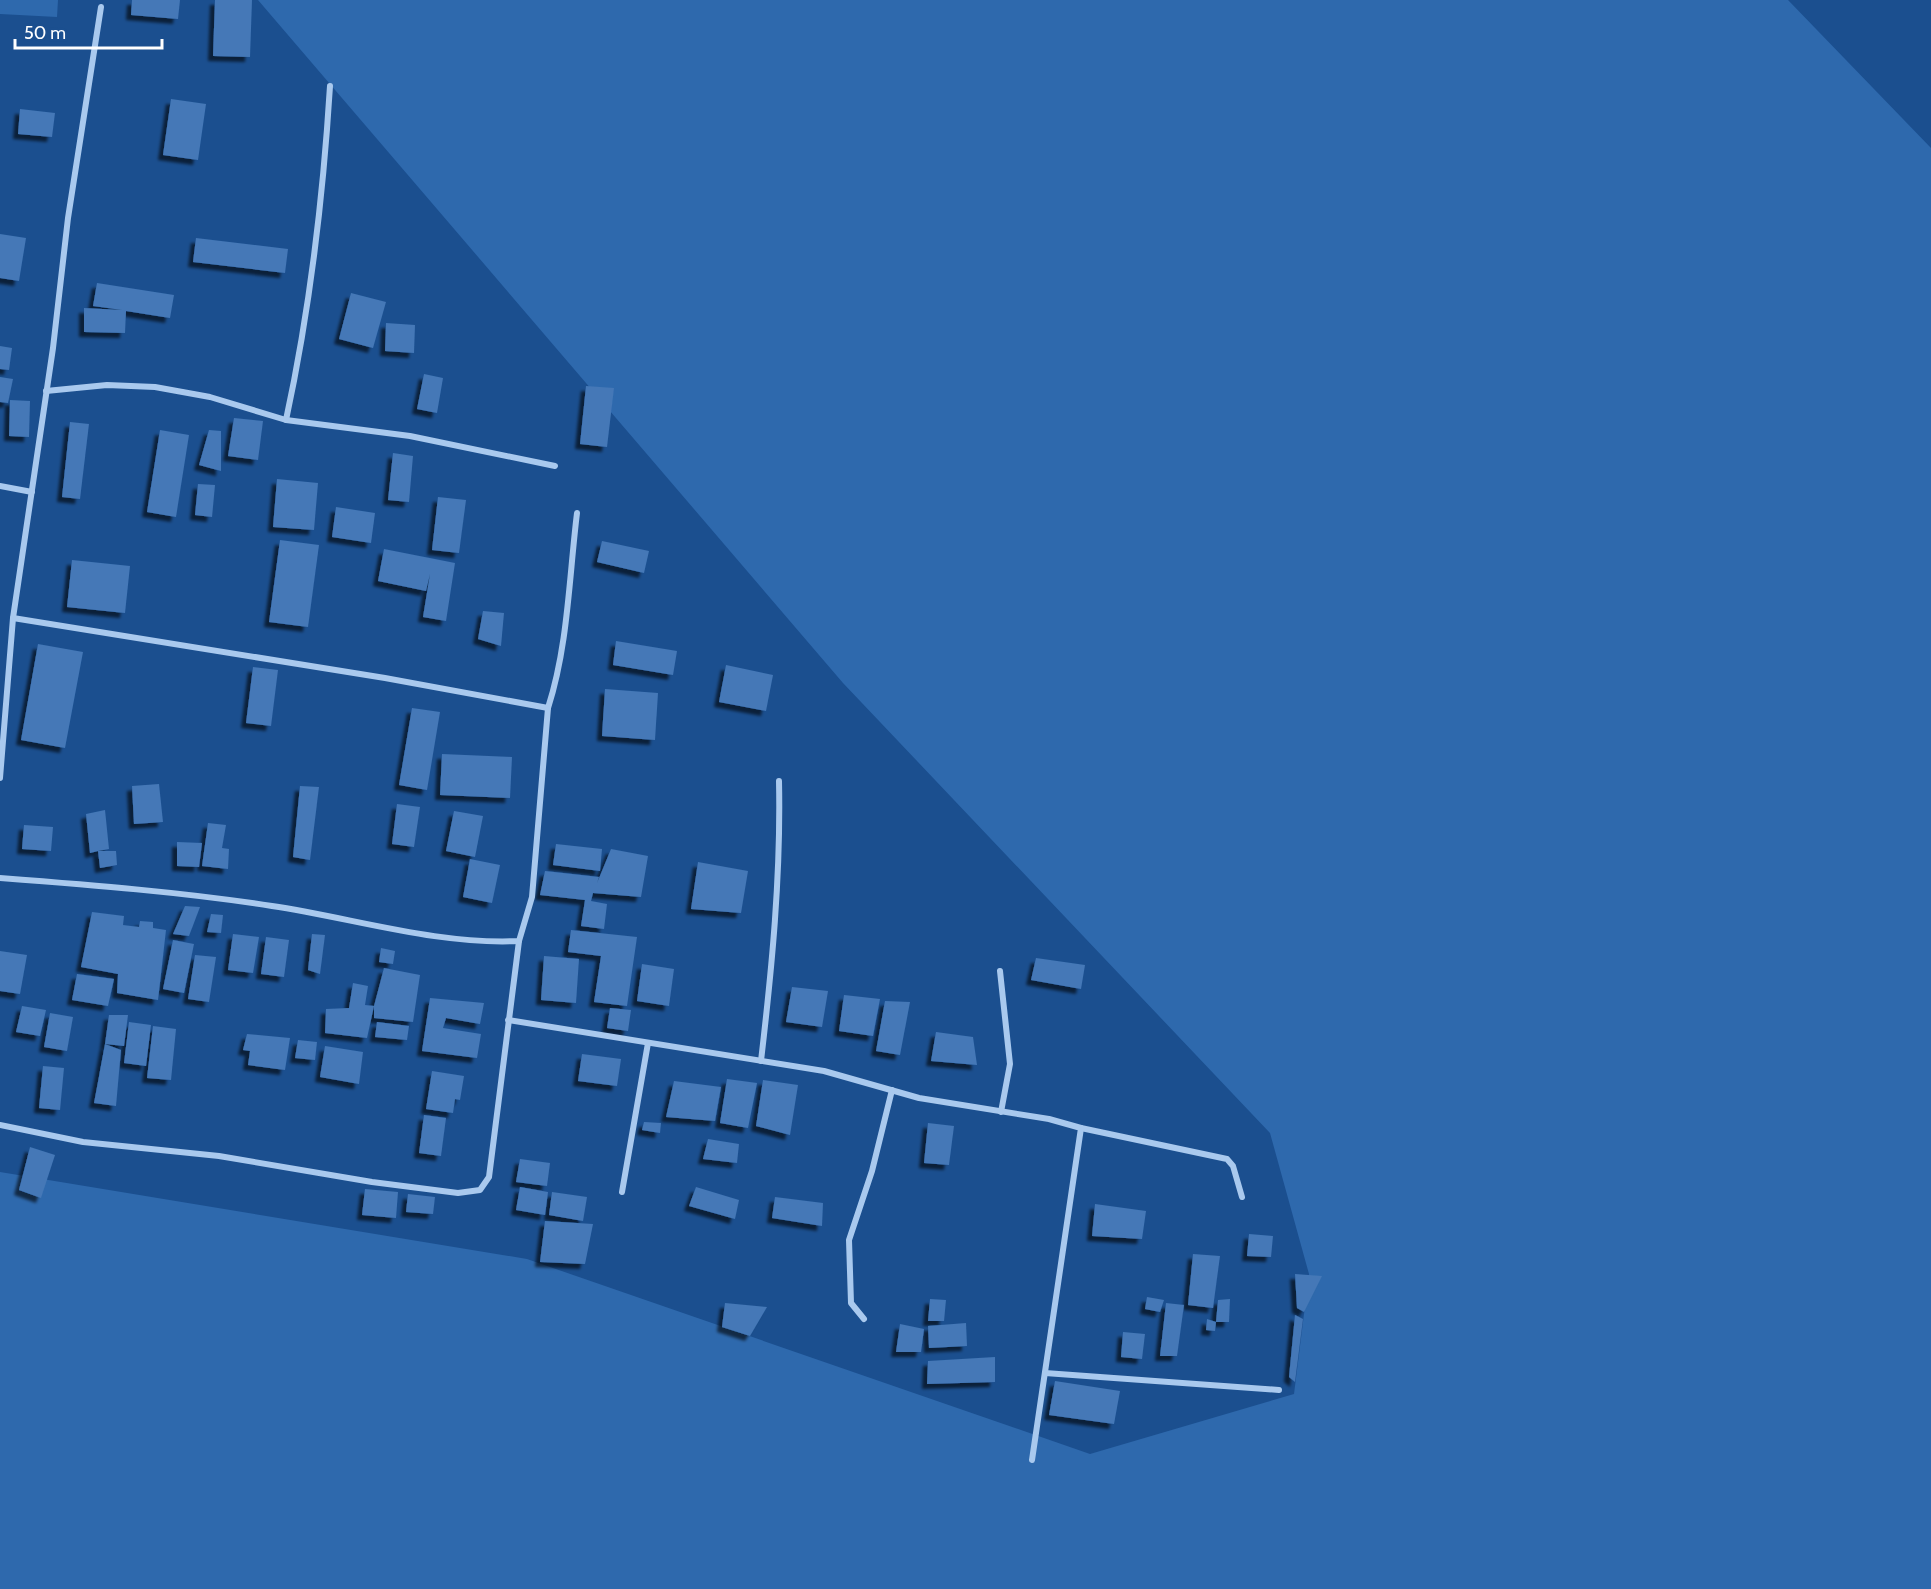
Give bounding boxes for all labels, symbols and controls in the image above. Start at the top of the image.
scale bar [15,12,162,50]
text: 50 m [24,22,66,44]

